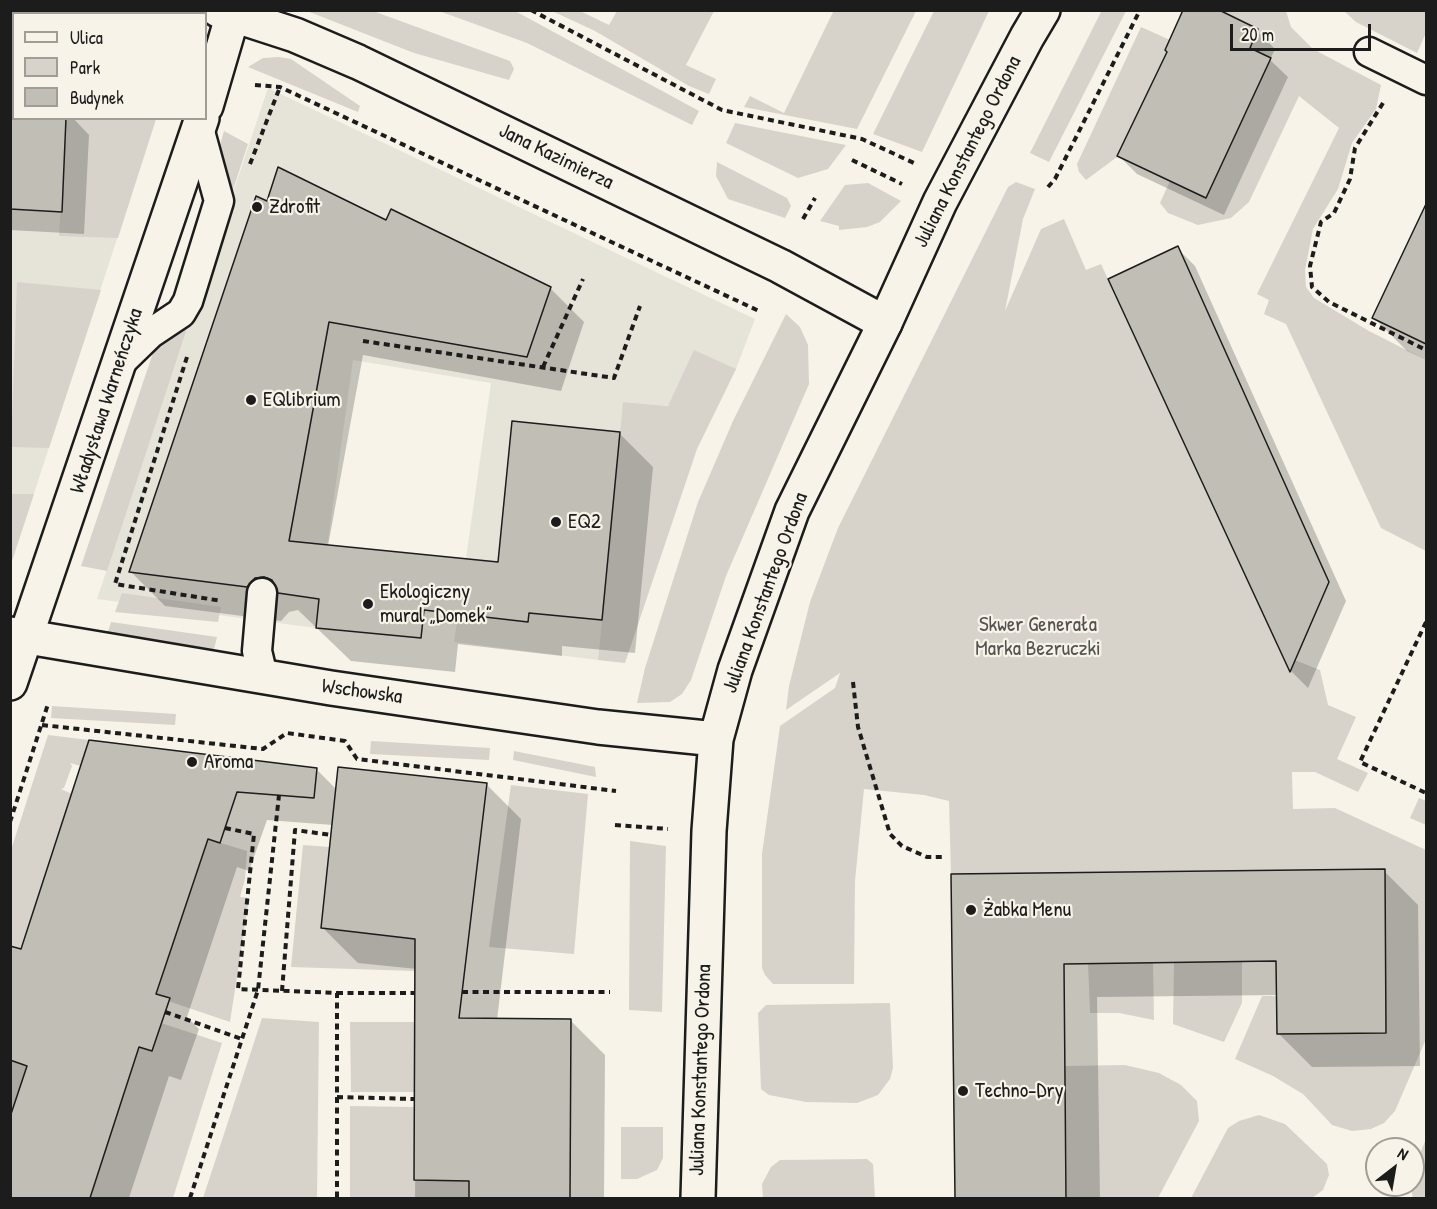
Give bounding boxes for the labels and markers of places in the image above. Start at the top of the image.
place label: Zdrofit [269,194,320,220]
marker: Zdrofit [250,200,264,214]
place label: EQlibrium [263,387,340,413]
marker: EQlibrium [244,393,258,407]
place label: EQ2 [568,509,601,535]
marker: EQ2 [549,515,563,529]
place label: Ekologiczny mural „Domek” [380,579,492,629]
marker: Ekologiczny mural „Domek” [361,597,375,611]
place label: Aroma [204,749,253,775]
marker: Aroma [185,755,199,769]
place label: Żabka Menu [983,897,1071,923]
marker: Żabka Menu [964,903,978,917]
place label: Techno-Dry [975,1078,1064,1104]
marker: Techno-Dry [956,1084,970,1098]

